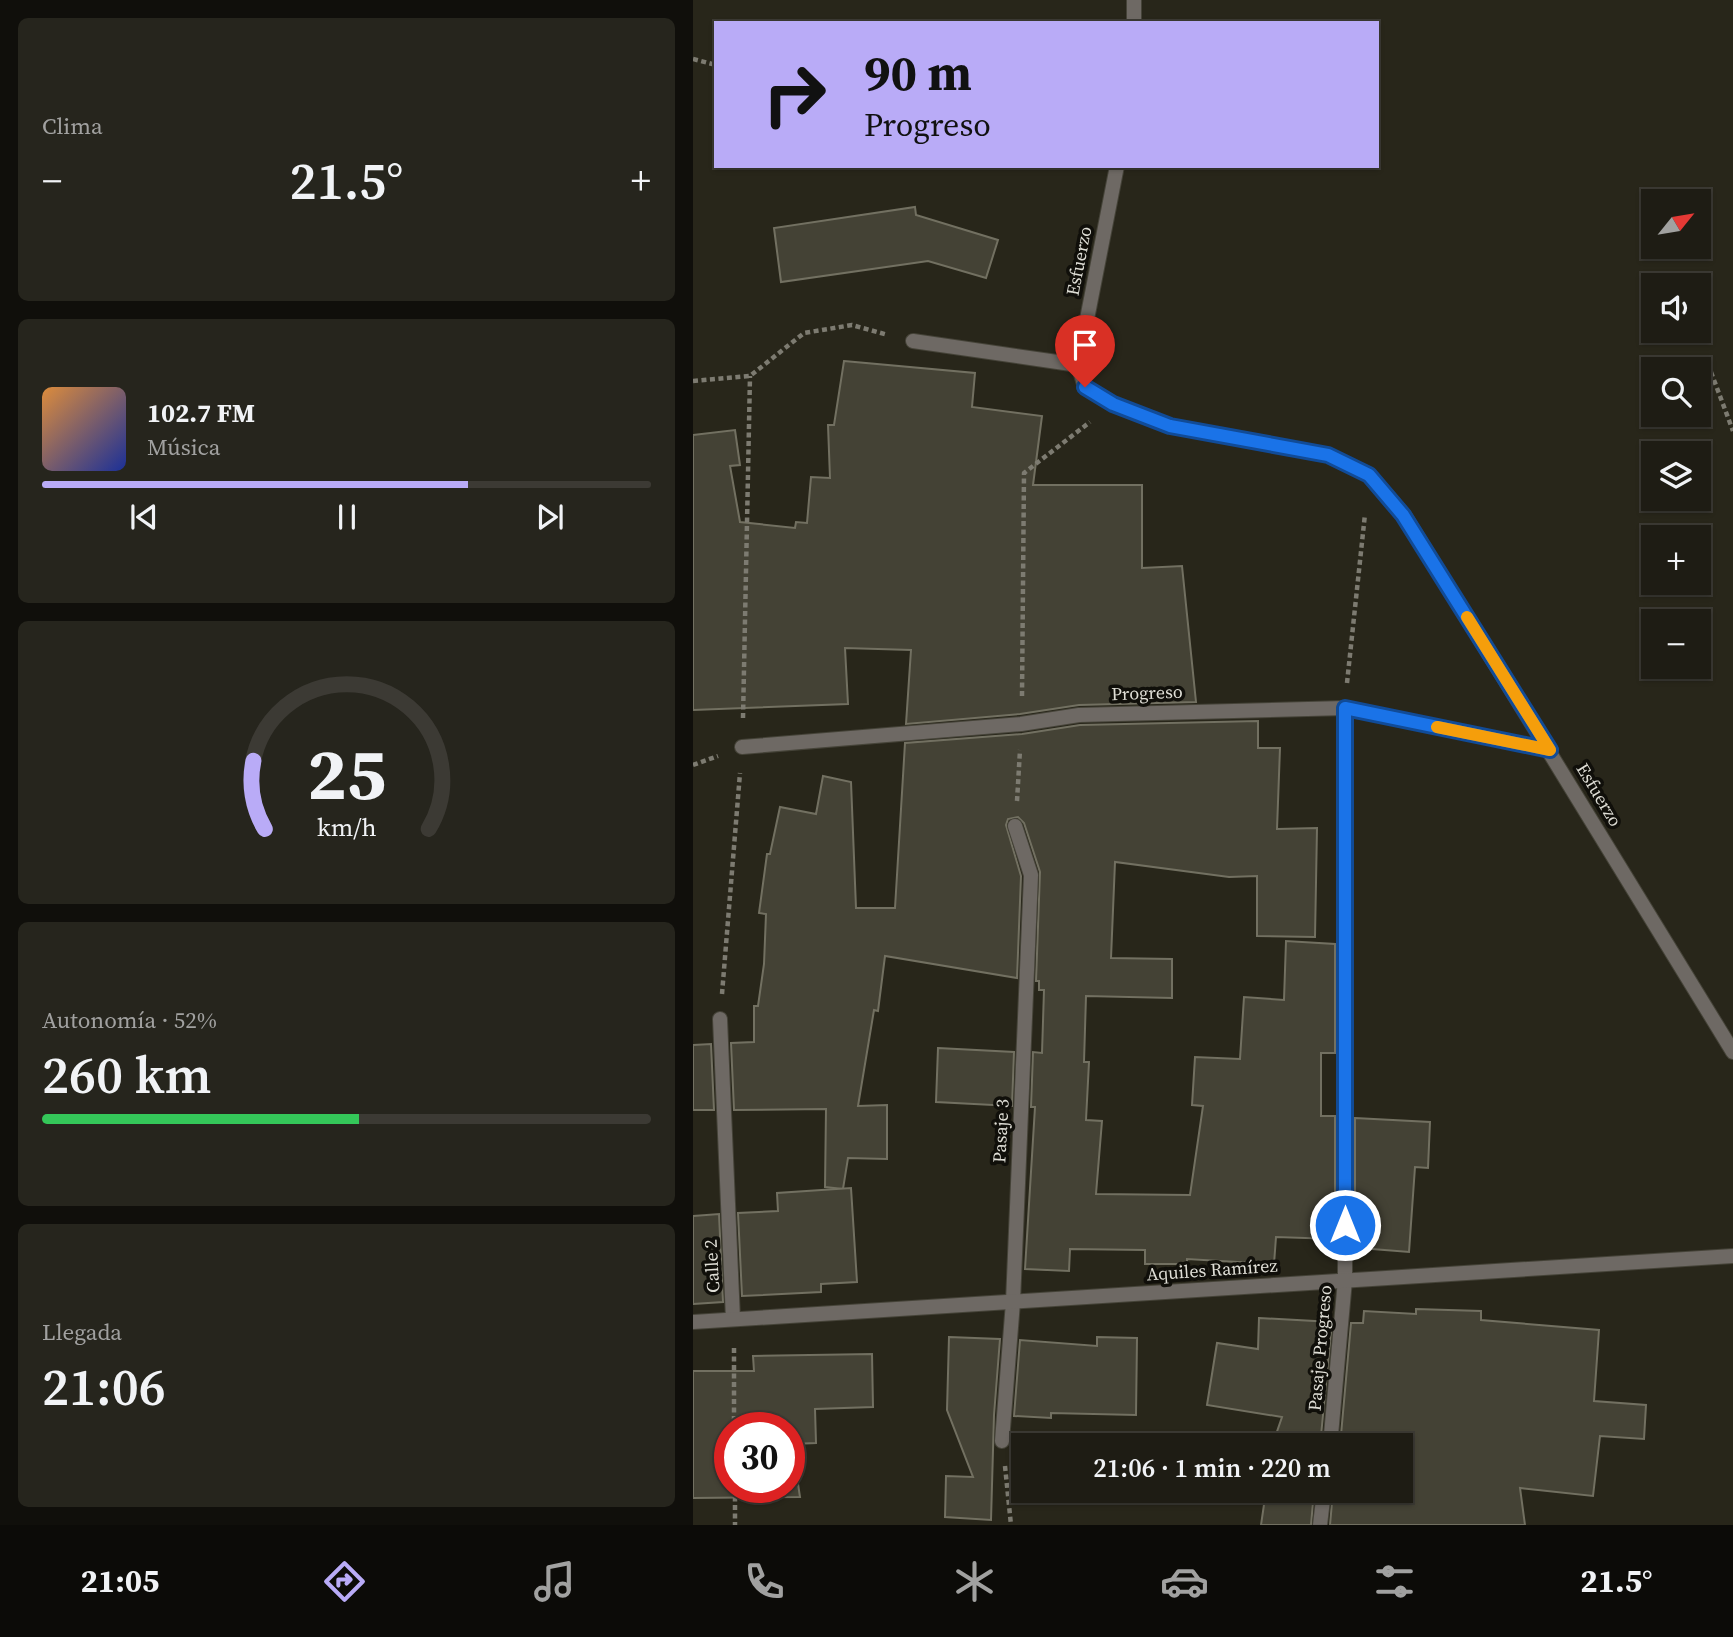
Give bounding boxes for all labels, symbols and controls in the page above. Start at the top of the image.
text: 90 m [864,39,972,106]
icon: right [749,49,840,140]
text: Progreso [864,103,991,147]
text: Clima [42,110,103,142]
text: 21.5° [290,145,403,216]
text: − [42,155,62,207]
text: + [631,155,651,207]
north arrow [1641,189,1711,259]
map controls [1641,189,1711,679]
street label: Esfuerzo [1060,224,1097,298]
button: sound [1641,273,1711,343]
pin [1055,315,1115,387]
icon: arrive [1066,326,1104,364]
button: search [1641,357,1711,427]
text: 102.7 FM [147,395,255,431]
text: Música [147,431,220,463]
button: layers [1641,441,1711,511]
icon: previous [125,498,163,536]
icon: pause [328,498,366,536]
icon: next [531,498,569,536]
button: + [1641,525,1711,595]
button: − [1641,609,1711,679]
street label: Progreso [1111,679,1183,706]
text: 25 [307,724,386,823]
street label: Esfuerzo [1571,758,1628,831]
text: km/h [317,809,376,843]
text: Autonomía · 52% [42,1004,217,1036]
text: 260 km [42,1039,211,1110]
street label: Pasaje 3 [986,1098,1015,1164]
position arrow [1308,1188,1382,1262]
street label: Calle 2 [698,1239,725,1293]
street label: Aquiles Ramírez [1146,1252,1278,1287]
street label: Pasaje Progreso [1302,1284,1337,1412]
text: Llegada [42,1316,122,1348]
text: 21:06 [42,1351,166,1422]
speed limit sign: 30 [714,1412,805,1503]
text: 21:06 · 1 min · 220 m [1093,1450,1331,1486]
icon: directions [320,1557,369,1606]
icon: music [530,1557,579,1606]
icon: phone [740,1557,789,1606]
icon: climate [950,1557,999,1606]
icon: car [1160,1557,1209,1606]
icon: filters [1370,1557,1419,1606]
text: 21:05 [80,1559,159,1603]
text: 21.5° [1580,1559,1653,1603]

